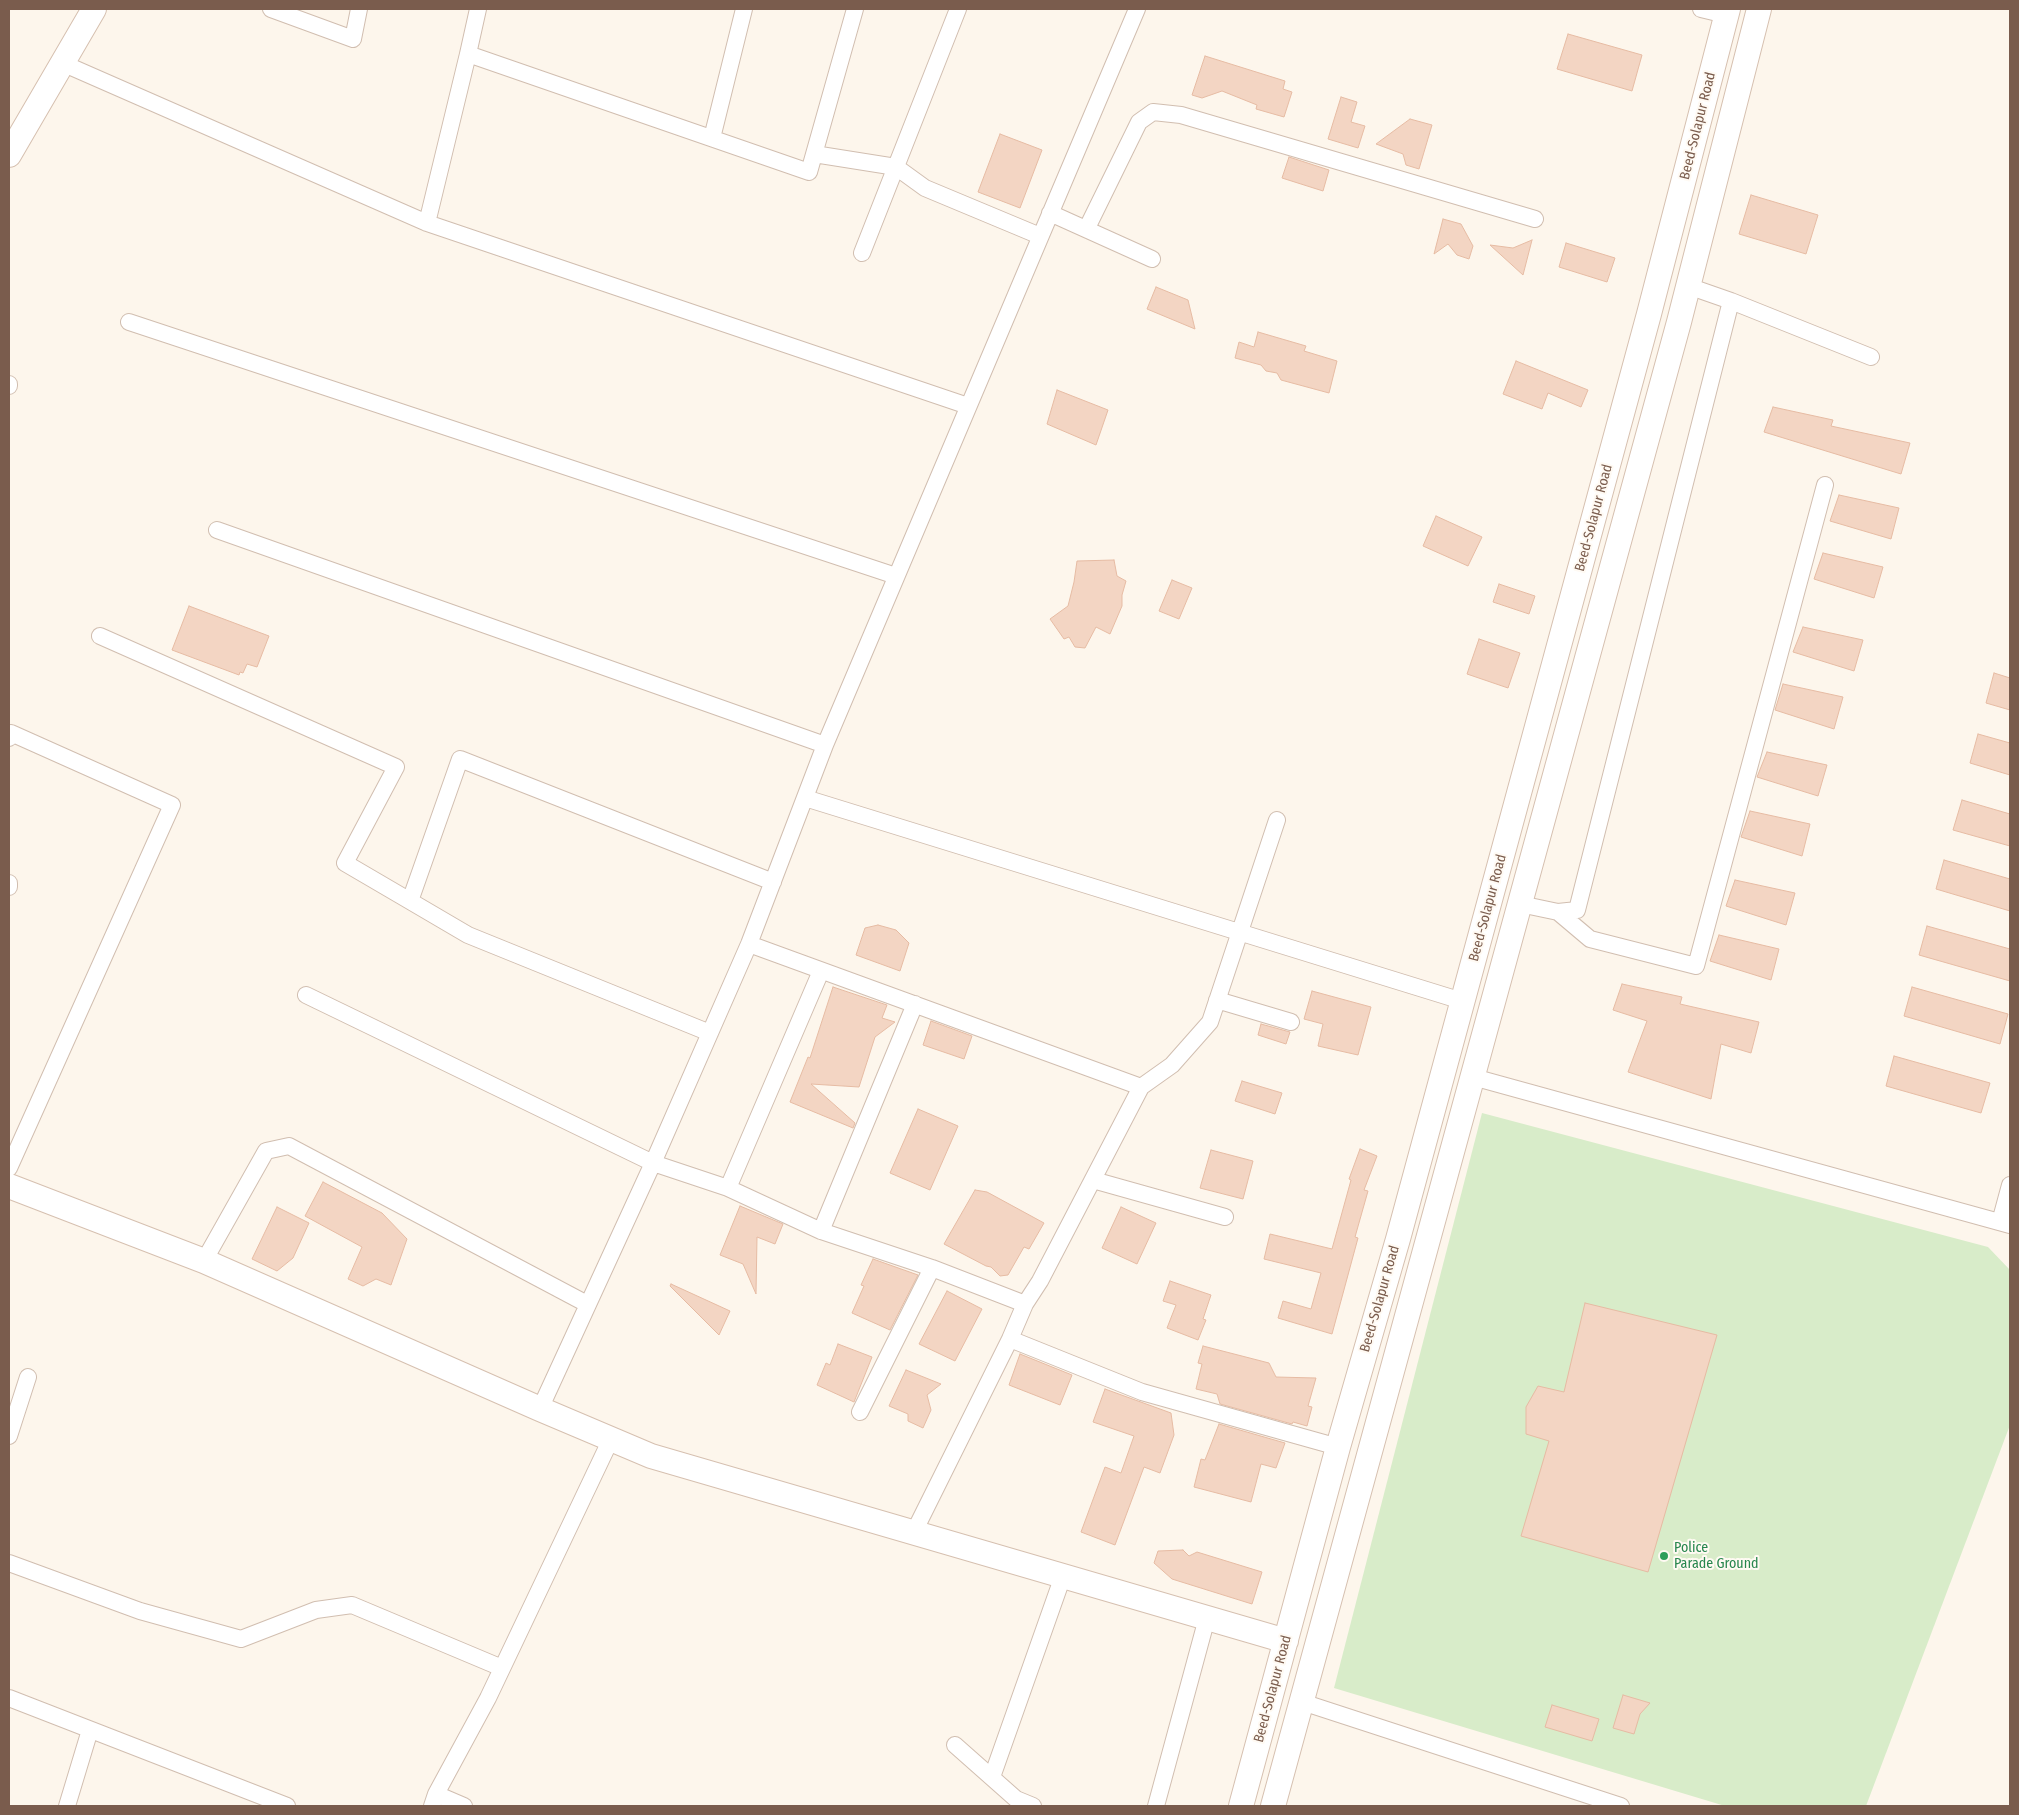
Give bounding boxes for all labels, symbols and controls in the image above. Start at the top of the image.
street label: Beed-Solapur Road [1677,70,1719,182]
street label: Beed-Solapur Road [1572,463,1616,573]
street label: Beed-Solapur Road [1466,853,1510,963]
street label: Beed-Solapur Road [1357,1244,1403,1354]
place label: Police Parade Ground [1674,1540,1759,1572]
marker: Police Parade Ground [1658,1550,1670,1562]
street label: Beed-Solapur Road [1251,1634,1295,1744]

